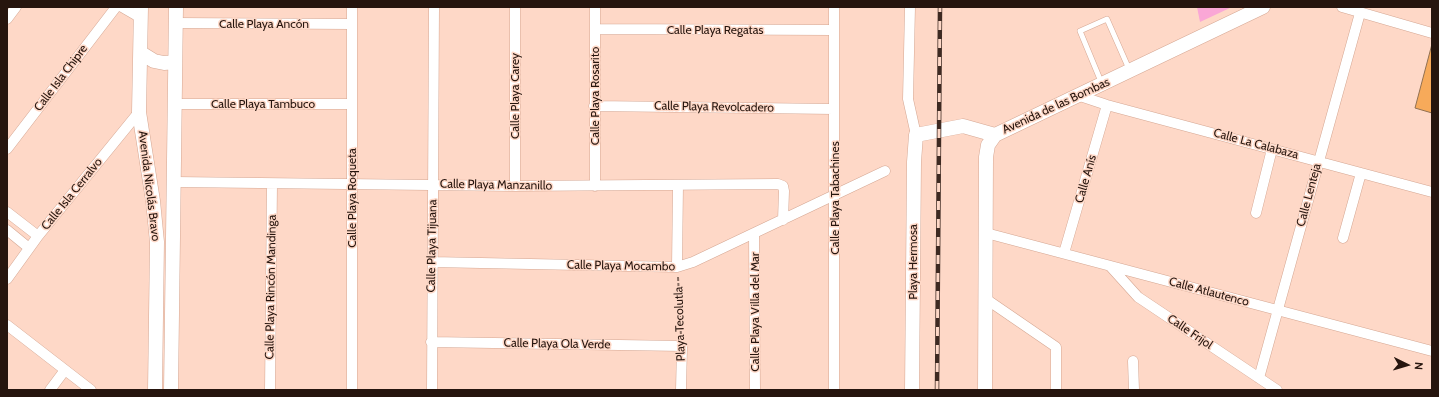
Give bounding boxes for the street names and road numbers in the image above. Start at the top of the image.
street label: Calle Playa Ancón [219,17,309,31]
street label: Calle Playa Regatas [667,23,763,37]
street label: Calle Isla Chipre [31,42,91,114]
street label: Calle Playa Rosarito [588,47,602,145]
street label: Calle Playa Carey [508,53,522,139]
street label: Avenida de las Bombas [1000,75,1112,137]
street label: Calle Playa Tambuco [211,97,315,111]
street label: Calle Playa Revolcadero [654,99,774,115]
street label: Calle La Calabaza [1212,126,1300,162]
street label: Avenida Nicolás Bravo [135,130,163,242]
street label: Calle Playa Tabachines [828,141,842,255]
street label: Calle Playa Roqueta [345,148,359,248]
street label: Calle Anís [1072,153,1100,205]
street label: Calle Isla Cerralvo [39,155,105,233]
street label: Calle Lenteja [1294,162,1324,228]
street label: Calle Playa Manzanillo [440,177,552,193]
street label: Calle Playa Tijuana [424,199,440,293]
street label: Calle Playa Rincón Mandinga [263,215,279,359]
street label: Playa Hermosa [906,224,920,300]
street label: Calle Playa Villa del Mar [748,252,762,372]
street label: Calle Playa Mocambo [567,258,675,274]
street label: Calle Atlautenco [1167,274,1251,310]
street label: Playa Tecolutla [671,286,689,362]
street label: Calle Frijol [1165,312,1215,352]
street label: Calle Playa Ola Verde [503,336,611,352]

